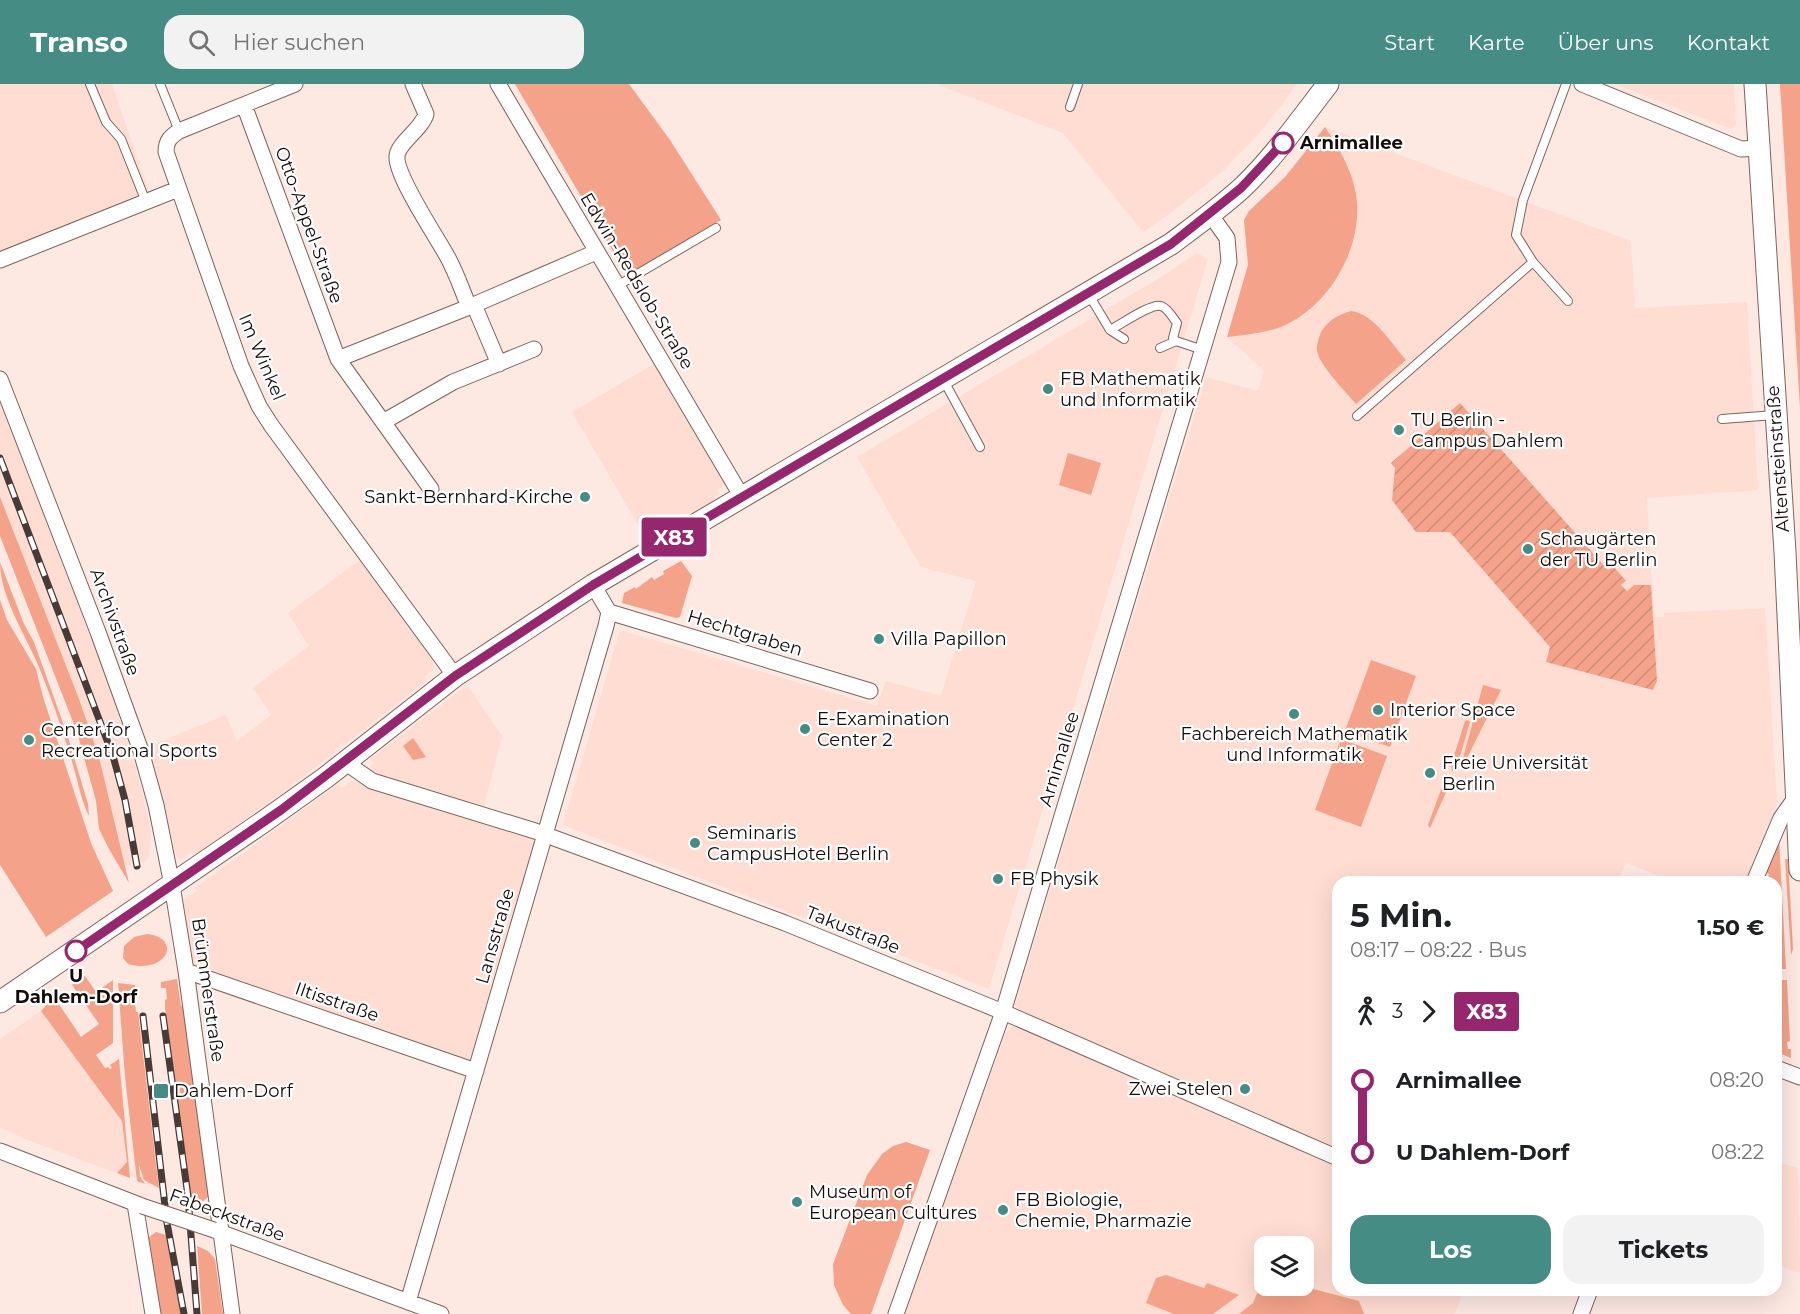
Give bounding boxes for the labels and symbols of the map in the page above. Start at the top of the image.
marker: Arnimallee [1272,132,1294,154]
place label: Arnimallee [1299,132,1403,154]
street label: Otto-Appel-Straße [270,144,348,307]
street label: Edwin-Redslob-Straße [576,189,699,373]
street label: Im Winkel [234,310,290,404]
place label: FB Mathematik und Informatik [1060,368,1201,411]
marker: FB Mathematik und Informatik [1041,382,1055,396]
street label: Altensteinstraße [1762,385,1794,533]
place label: TU Berlin - Campus Dahlem [1411,409,1564,452]
marker: TU Berlin - Campus Dahlem [1392,423,1406,437]
place label: Sankt-Bernhard-Kirche [364,486,573,508]
marker: Sankt-Bernhard-Kirche [578,490,592,504]
line badge: X83 [640,518,708,556]
place label: Schaugärten der TU Berlin [1540,528,1657,571]
marker: Schaugärten der TU Berlin [1521,542,1535,556]
street label: Archivstraße [85,565,145,679]
street label: Hechtgraben [685,605,805,661]
place label: Villa Papillon [891,628,1007,650]
marker: Villa Papillon [872,632,886,646]
place label: Interior Space [1390,699,1515,721]
marker: Interior Space [1371,703,1385,717]
marker: Fachbereich Mathematik und Informatik [1287,707,1301,721]
place label: E-Examination Center 2 [817,708,950,751]
street label: Arnimallee [1034,709,1084,809]
place label: Center for Recreational Sports [41,719,217,762]
marker: E-Examination Center 2 [798,722,812,736]
place label: Fachbereich Mathematik und Informatik [1180,723,1408,766]
marker: Center for Recreational Sports [22,733,36,747]
place label: Freie Universität Berlin [1442,752,1589,795]
marker: Freie Universität Berlin [1423,766,1437,780]
place label: Seminaris CampusHotel Berlin [707,822,889,865]
marker: Seminaris CampusHotel Berlin [688,836,702,850]
place label: FB Physik [1010,868,1099,890]
marker: FB Physik [991,872,1005,886]
street label: Lansstraße [471,886,519,986]
street label: Takustraße [803,901,903,959]
street label: Brümmerstraße [187,917,229,1064]
marker: U Dahlem-Dorf [65,940,87,962]
place label: U Dahlem-Dorf [15,965,138,1008]
street label: Iltisstraße [292,977,382,1027]
place label: Zwei Stelen [1129,1078,1233,1100]
place label: Dahlem-Dorf [174,1080,294,1102]
marker: Dahlem-Dorf [152,1082,170,1100]
marker: Zwei Stelen [1238,1082,1252,1096]
place label: Museum of European Cultures [809,1181,977,1224]
street label: Fabeckstraße [166,1184,288,1246]
place label: FB Biologie, Chemie, Pharmazie [1015,1189,1192,1232]
marker: Museum of European Cultures [790,1195,804,1209]
marker: FB Biologie, Chemie, Pharmazie [996,1203,1010,1217]

